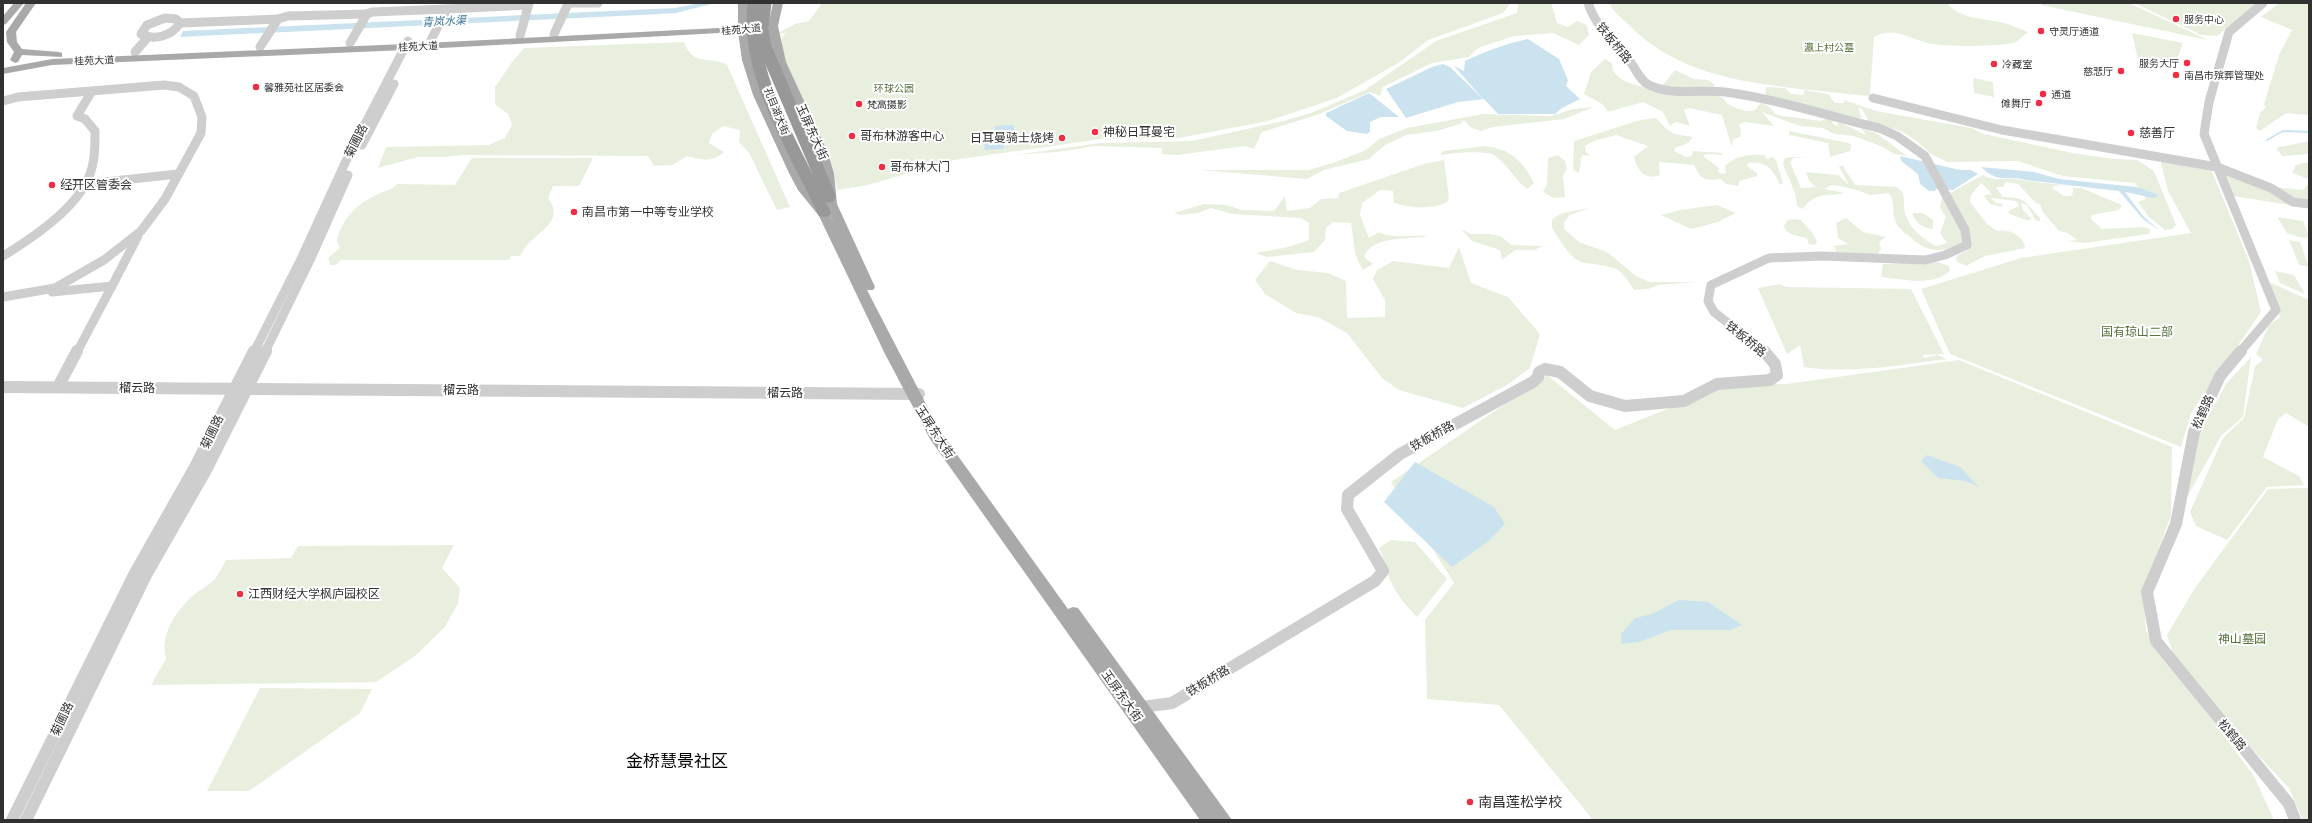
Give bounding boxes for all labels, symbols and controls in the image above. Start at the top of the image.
water label: 青岚水渠 [422,12,468,29]
place label: 服务中心 [2184,12,2224,26]
marker: 服务中心 [2171,14,2181,24]
street label: 铁板桥路 [1593,19,1636,67]
street label: 桂苑大道 [720,20,762,38]
place label: 守灵厅通道 [2049,24,2099,38]
marker: 守灵厅通道 [2036,26,2046,36]
street label: 桂苑大道 [398,38,438,54]
park label: 瀛上村公墓 [1804,40,1854,54]
street label: 桂苑大道 [74,52,114,68]
place label: 服务大厅 [2139,56,2179,70]
place label: 冷藏室 [2002,57,2032,71]
marker: 服务大厅 [2182,58,2192,68]
marker: 冷藏室 [1989,59,1999,69]
place label: 慈悲厅 [2083,64,2113,78]
marker: 慈悲厅 [2116,66,2126,76]
place label: 南昌市殡葬管理处 [2184,68,2264,82]
marker: 南昌市殡葬管理处 [2171,70,2181,80]
place label: 馨雅苑社区居委会 [264,80,344,94]
park label: 环球公园 [874,81,914,95]
marker: 馨雅苑社区居委会 [251,82,261,92]
street label: 孔目湖大街 [761,85,793,137]
place label: 通道 [2051,87,2071,101]
marker: 通道 [2038,89,2048,99]
place label: 傩舞厅 [2001,96,2031,110]
place label: 梵高摄影 [867,97,907,111]
marker: 傩舞厅 [2034,98,2044,108]
marker: 梵高摄影 [854,99,864,109]
street label: 玉屏东大街 [792,101,832,163]
street label: 菊圃路 [340,121,371,161]
place label: 神秘日耳曼宅 [1103,123,1175,140]
place label: 慈善厅 [2139,124,2175,141]
place label: 哥布林游客中心 [860,127,944,144]
marker: 神秘日耳曼宅 [1090,127,1100,137]
marker: 慈善厅 [2126,128,2136,138]
place label: 日耳曼骑士烧烤 [970,129,1054,146]
marker: 哥布林游客中心 [847,131,857,141]
marker: 日耳曼骑士烧烤 [1057,133,1067,143]
place label: 哥布林大门 [890,158,950,175]
marker: 哥布林大门 [877,162,887,172]
place label: 经开区管委会 [60,176,132,193]
marker: 经开区管委会 [47,180,57,190]
place label: 南昌市第一中等专业学校 [582,203,714,220]
marker: 南昌市第一中等专业学校 [569,207,579,217]
street label: 铁板桥路 [1722,317,1770,360]
park label: 国有琼山二部 [2101,323,2173,340]
street label: 榴云路 [119,379,155,396]
street label: 榴云路 [443,381,479,398]
street label: 榴云路 [767,384,803,401]
street label: 松鹤路 [2187,392,2218,432]
street label: 玉屏东大街 [912,402,959,462]
street label: 菊圃路 [196,412,227,452]
street label: 铁板桥路 [1407,416,1457,455]
place label: 江西财经大学枫庐园校区 [248,585,380,602]
marker: 江西财经大学枫庐园校区 [235,589,245,599]
park label: 神山墓园 [2218,630,2266,647]
street label: 铁板桥路 [1183,661,1233,700]
street label: 玉屏东大街 [1098,666,1147,725]
street label: 菊圃路 [46,699,77,739]
street label: 松鹤路 [2214,715,2250,754]
district label: 金桥慧景社区 [626,749,728,772]
place label: 南昌莲松学校 [1478,792,1562,811]
marker: 南昌莲松学校 [1465,797,1475,807]

